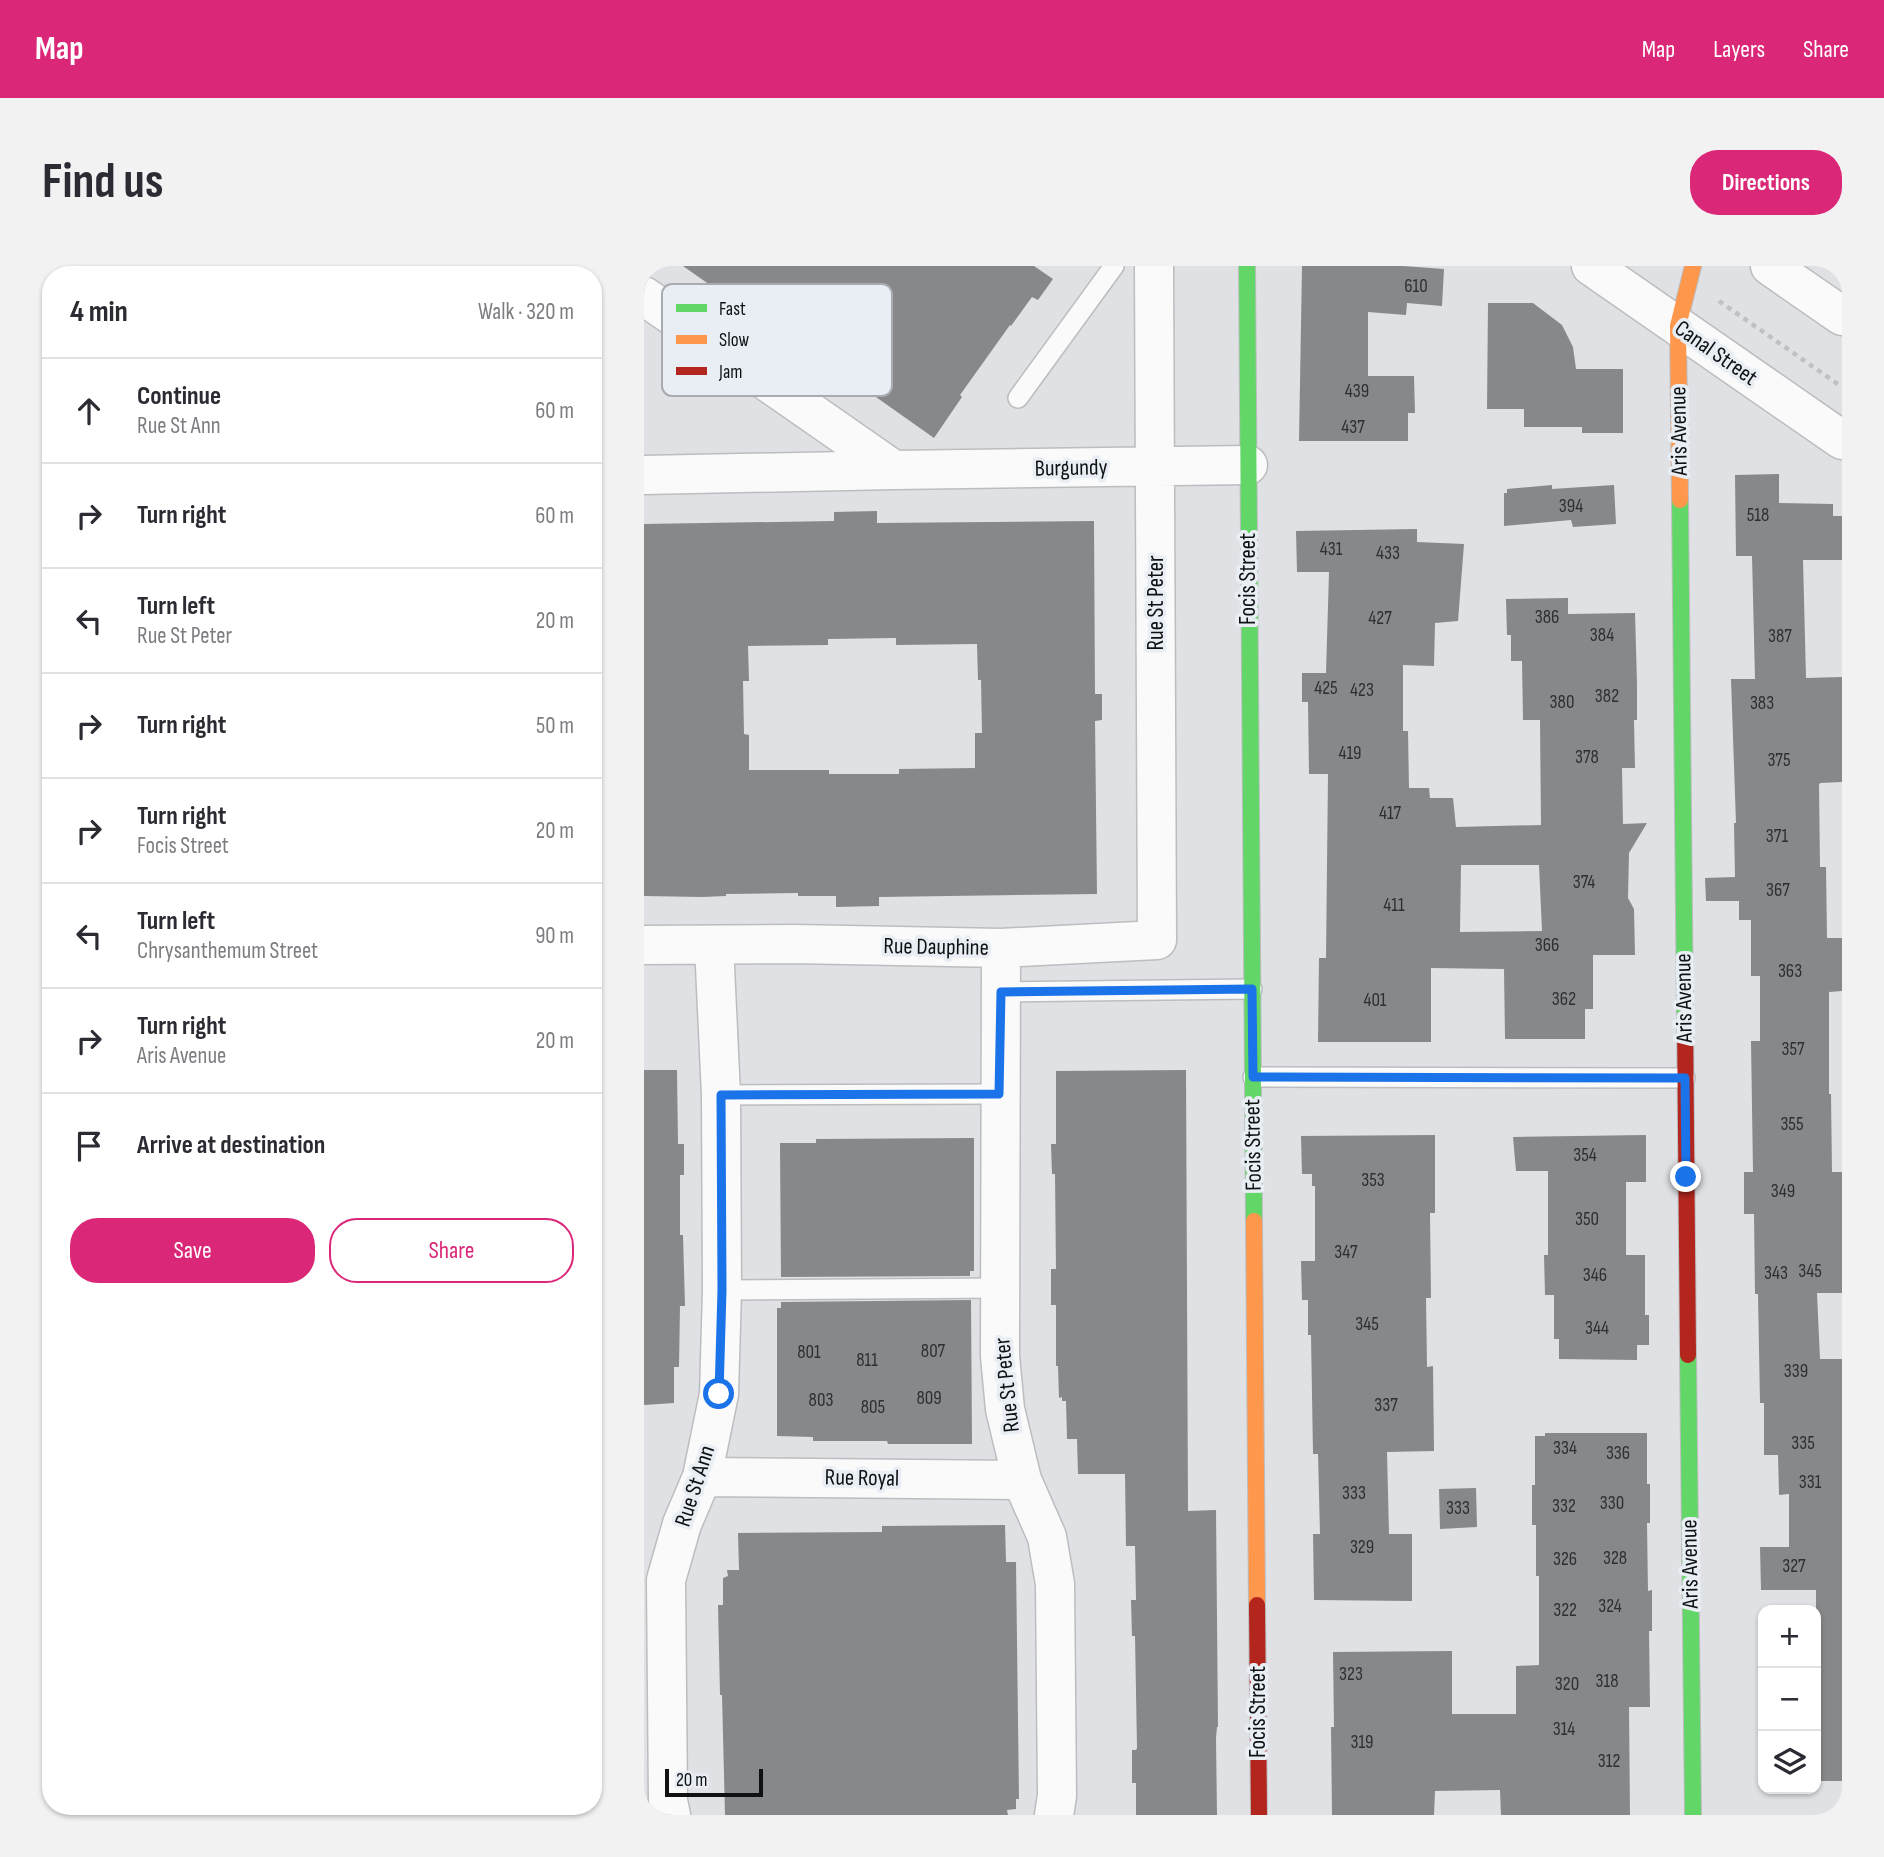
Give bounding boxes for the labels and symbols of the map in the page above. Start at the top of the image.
house number: 610 [1404,275,1428,298]
legend [662,284,892,396]
text: Fast [719,298,746,321]
street label: Canal Street [1669,314,1763,392]
text: Slow [719,329,749,352]
text: Jam [718,361,742,384]
house number: 439 [1345,380,1369,403]
street label: Aris Avenue [1664,386,1694,477]
house number: 437 [1341,416,1365,439]
street label: Burgundy [1034,453,1108,483]
house number: 394 [1559,495,1583,518]
house number: 518 [1747,504,1769,527]
street label: Focis Street [1234,533,1262,625]
house number: 431 [1320,538,1343,561]
house number: 433 [1376,542,1400,565]
street label: Rue St Peter [1142,555,1170,651]
house number: 386 [1535,606,1559,629]
house number: 427 [1368,607,1392,630]
house number: 384 [1590,624,1614,647]
house number: 387 [1768,625,1792,648]
house number: 425 [1314,677,1338,700]
house number: 423 [1350,679,1374,702]
house number: 382 [1595,685,1619,708]
house number: 380 [1550,691,1574,714]
house number: 383 [1750,692,1774,715]
house number: 419 [1338,742,1362,765]
house number: 378 [1575,746,1599,769]
house number: 375 [1767,749,1791,772]
house number: 417 [1379,802,1402,825]
house number: 371 [1766,825,1788,848]
house number: 374 [1573,871,1595,894]
house number: 367 [1766,879,1790,902]
house number: 411 [1383,894,1405,917]
street label: Rue Dauphine [883,932,989,962]
house number: 366 [1535,934,1559,957]
street label: Aris Avenue [1669,953,1699,1044]
house number: 363 [1778,960,1802,983]
house number: 362 [1552,988,1576,1011]
house number: 401 [1363,989,1387,1012]
house number: 357 [1781,1038,1805,1061]
street label: Focis Street [1238,1099,1268,1191]
house number: 355 [1780,1113,1804,1136]
house number: 354 [1573,1144,1597,1167]
route end [1670,1161,1701,1192]
house number: 353 [1361,1169,1385,1192]
house number: 349 [1771,1180,1795,1203]
house number: 350 [1575,1208,1599,1231]
house number: 347 [1334,1241,1358,1264]
house number: 345 [1798,1260,1822,1283]
house number: 343 [1764,1262,1788,1285]
house number: 346 [1583,1264,1607,1287]
house number: 345 [1355,1313,1379,1336]
house number: 344 [1585,1317,1609,1340]
street label: Rue St Peter [988,1336,1026,1434]
house number: 807 [921,1340,946,1363]
house number: 801 [797,1341,821,1364]
house number: 811 [856,1349,878,1372]
house number: 339 [1784,1360,1808,1383]
route start [703,1378,734,1409]
house number: 809 [916,1387,942,1410]
house number: 803 [809,1389,833,1412]
house number: 337 [1374,1394,1398,1417]
house number: 805 [861,1396,885,1419]
house number: 335 [1791,1432,1815,1455]
house number: 334 [1553,1437,1577,1460]
street label: Rue St Ann [669,1442,721,1530]
house number: 336 [1606,1442,1630,1465]
street label: Rue Royal [824,1463,900,1493]
house number: 331 [1799,1471,1822,1494]
house number: 333 [1342,1482,1366,1505]
house number: 330 [1600,1492,1624,1515]
house number: 332 [1552,1495,1576,1518]
house number: 333 [1446,1497,1470,1520]
street label: Aris Avenue [1675,1519,1705,1610]
house number: 329 [1350,1536,1374,1559]
house number: 328 [1603,1547,1627,1570]
house number: 326 [1553,1548,1577,1571]
house number: 327 [1782,1555,1806,1578]
house number: 324 [1598,1595,1622,1618]
house number: 322 [1553,1599,1577,1622]
house number: 323 [1339,1663,1363,1686]
street label: Focis Street [1244,1666,1272,1758]
house number: 318 [1596,1670,1618,1693]
house number: 320 [1555,1673,1579,1696]
house number: 314 [1553,1718,1575,1741]
house number: 319 [1350,1731,1374,1754]
house number: 312 [1598,1750,1620,1773]
scale bar [665,1766,763,1798]

